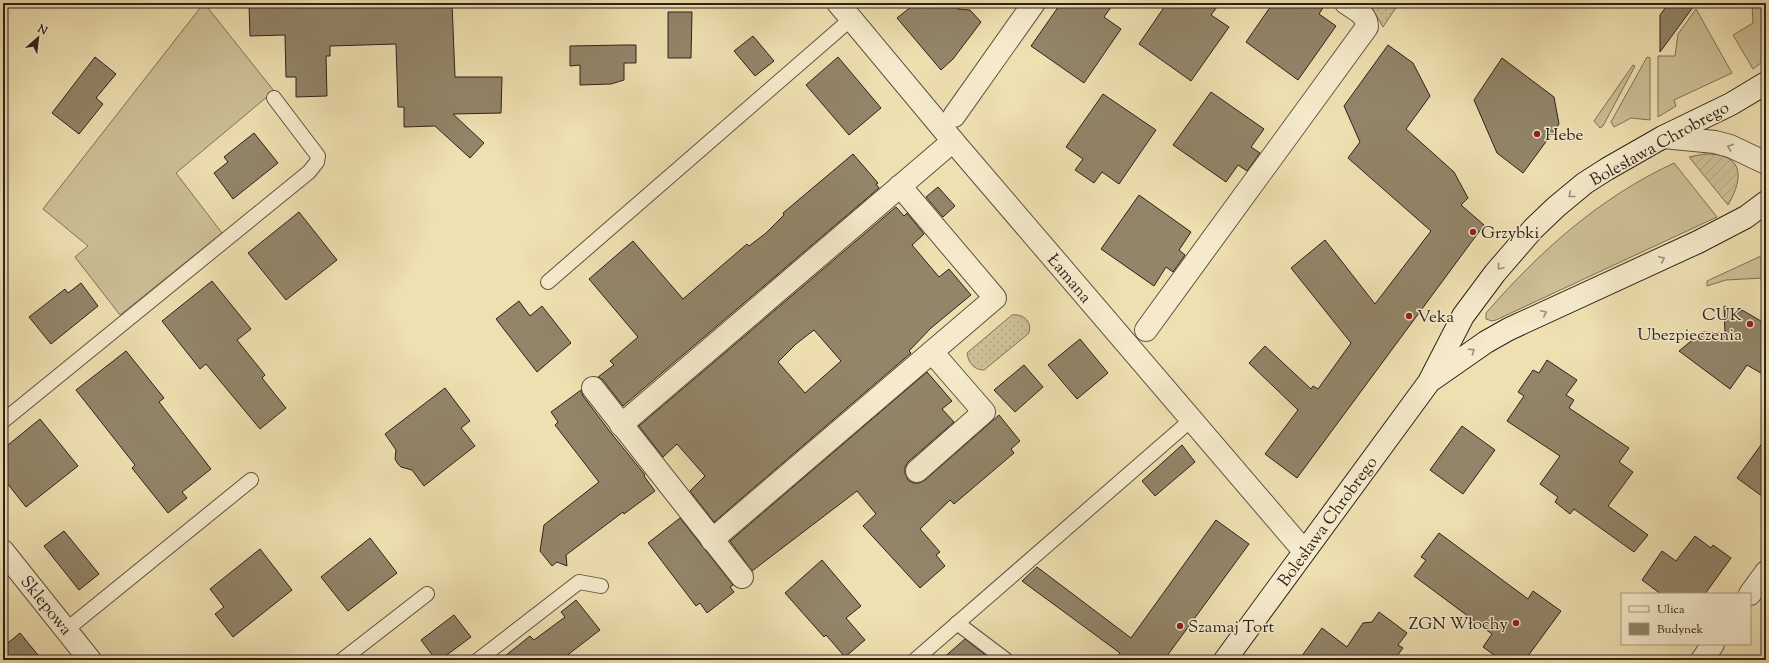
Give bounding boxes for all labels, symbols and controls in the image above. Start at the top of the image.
north arrow [18,18,58,58]
text: N [34,20,50,39]
street label: Bolesława Chrobrego [1586,96,1734,193]
place label: Hebe [1545,124,1583,148]
marker: Hebe [1532,129,1542,139]
one-way arrow [1727,143,1734,151]
one-way arrow [1569,190,1576,197]
place label: Grzybki [1481,222,1539,246]
marker: Grzybki [1468,227,1478,237]
street label: Łamana [1041,249,1096,309]
one-way arrow [1658,256,1666,264]
one-way arrow [1498,263,1505,270]
place label: CUK Ubezpieczenia [1637,304,1742,348]
place label: Veka [1417,306,1454,330]
one-way arrow [1540,310,1547,318]
marker: Veka [1404,311,1414,321]
marker: CUK Ubezpieczenia [1745,319,1755,329]
one-way arrow [1468,348,1475,356]
street label: Bolesława Chrobrego [1273,452,1384,592]
street label: Sklepowa [14,571,77,641]
legend [1621,593,1751,645]
text: Ulica [1657,601,1685,619]
place label: ZGN Włochy [1409,613,1509,637]
place label: Szamaj Tort [1188,616,1275,640]
marker: ZGN Włochy [1511,618,1521,628]
marker: Szamaj Tort [1175,621,1185,631]
text: Budynek [1657,621,1704,639]

